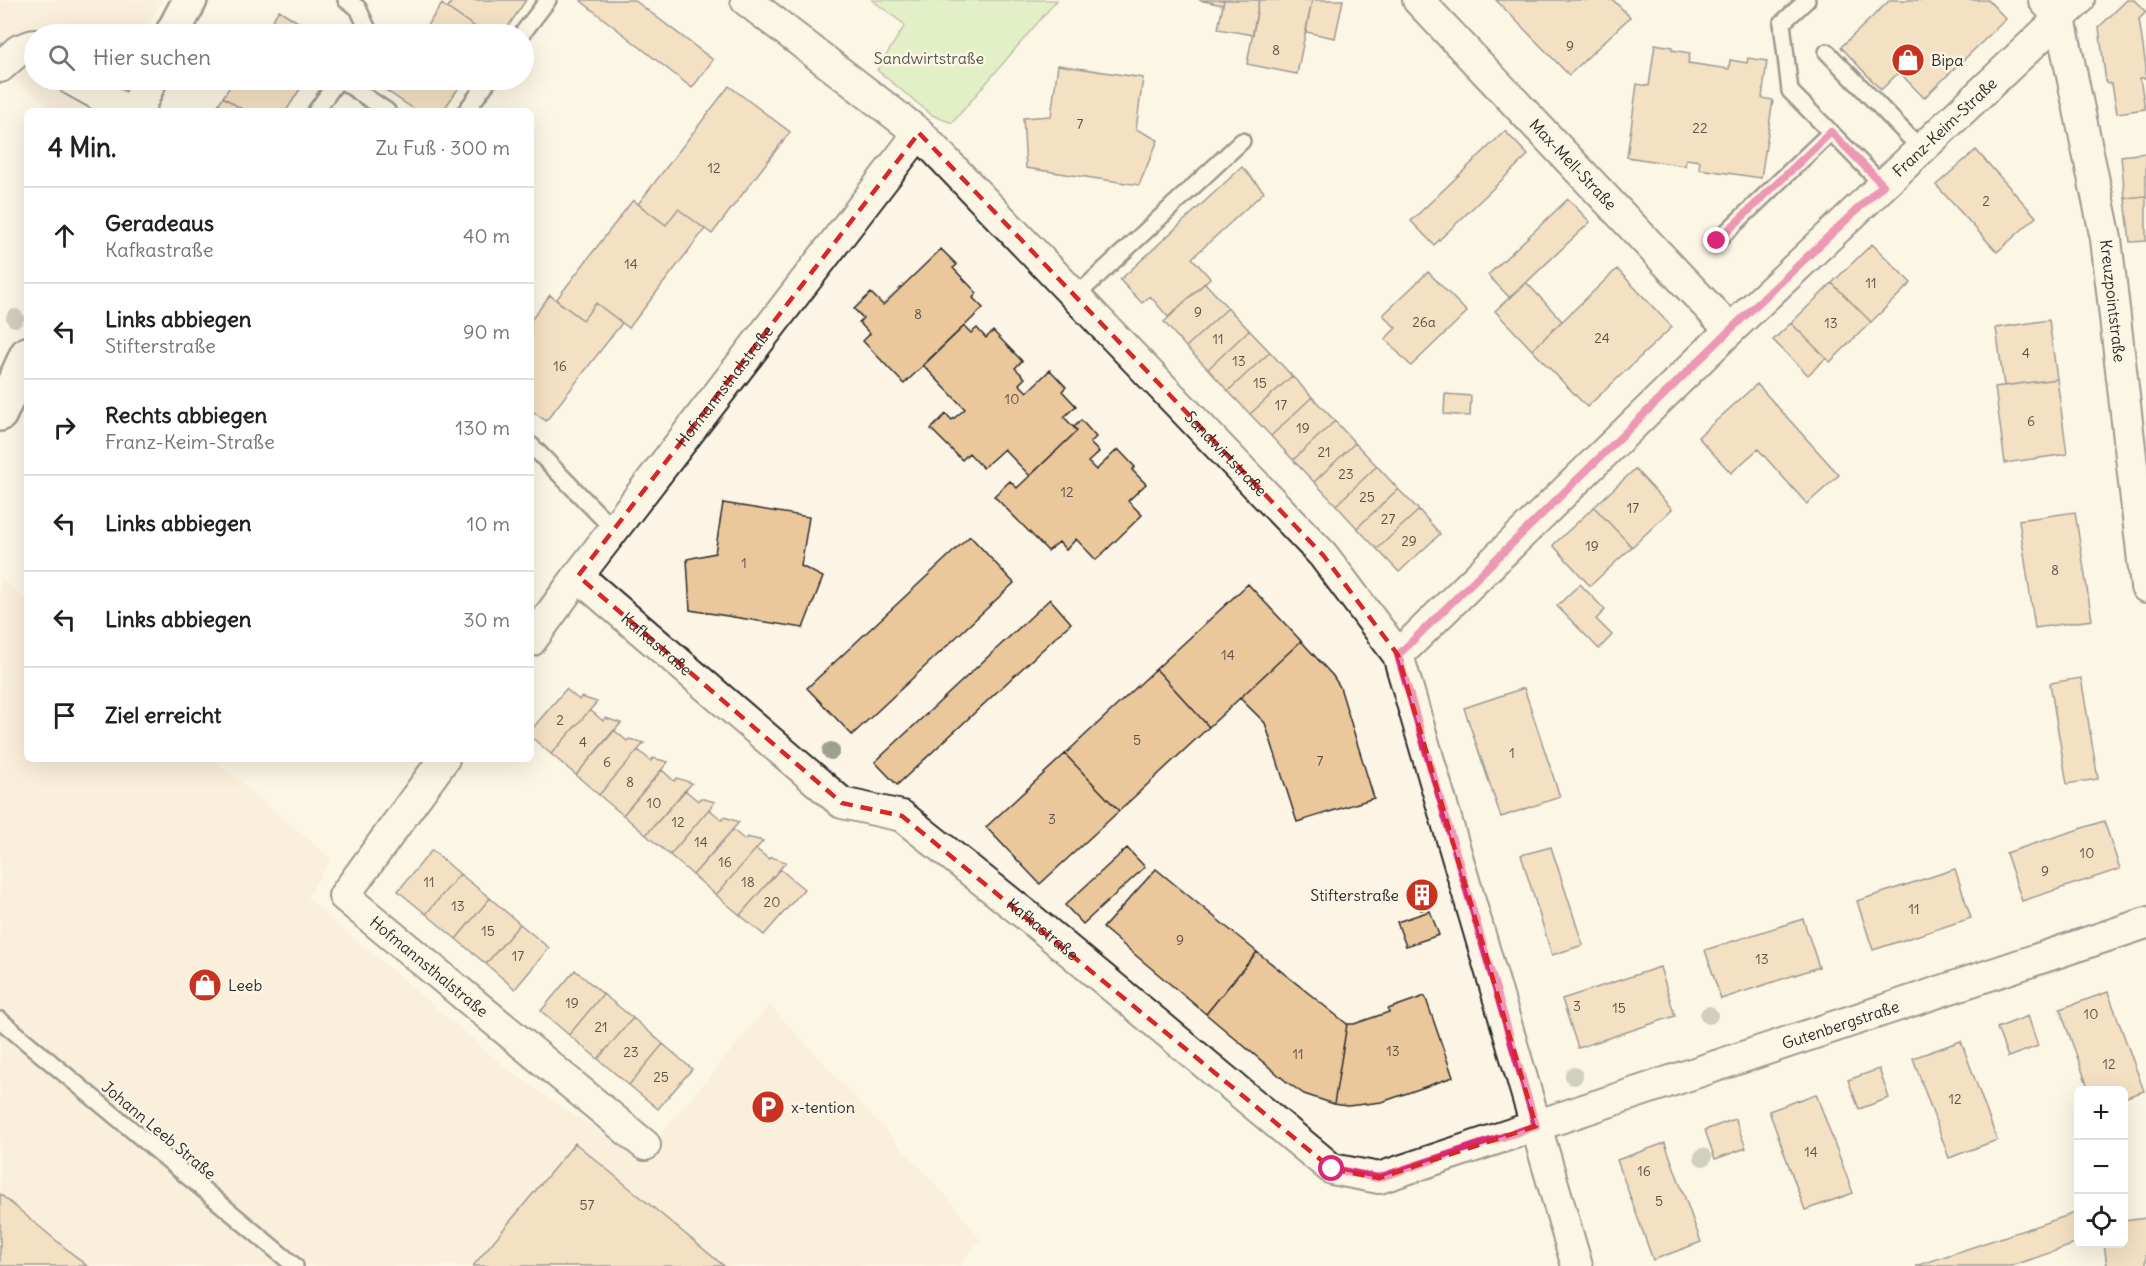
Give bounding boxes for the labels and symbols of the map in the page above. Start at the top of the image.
house number: 9 [1566,37,1574,55]
house number: 8 [1272,41,1280,59]
shop icon: Bipa [1890,42,1926,78]
park label: Sandwirtstraße [874,48,984,68]
place label: Bipa [1931,50,1963,70]
street label: Franz-Keim-Straße [1888,73,2001,181]
street label: Max-Mell-Straße [1525,114,1621,214]
house number: 7 [1077,115,1084,133]
house number: 22 [1692,119,1708,137]
house number: 12 [707,159,721,177]
house number: 2 [1982,192,1990,210]
route end [1703,227,1729,253]
street label: Kreuzpointstraße [2096,238,2130,363]
house number: 14 [624,255,638,273]
house number: 11 [1865,274,1877,292]
house number: 9 [1194,303,1202,321]
house number: 8 [914,305,922,323]
house number: 26a [1412,313,1436,331]
house number: 13 [1824,314,1838,332]
street label: Hofmannsthalstraße [671,321,777,451]
house number: 24 [1594,329,1610,347]
house number: 11 [1212,330,1224,348]
house number: 4 [2022,344,2030,362]
house number: 13 [1232,352,1246,370]
house number: 16 [553,357,567,375]
house number: 15 [1253,374,1267,392]
house number: 10 [1005,390,1019,408]
house number: 17 [1275,396,1287,414]
street label: Sandwirtstraße [1181,407,1271,500]
house number: 6 [2027,412,2035,430]
house number: 19 [1296,419,1310,437]
house number: 21 [1317,443,1331,461]
house number: 23 [1338,465,1354,483]
house number: 12 [1060,483,1074,501]
house number: 25 [1359,488,1375,506]
house number: 17 [1627,499,1639,517]
house number: 27 [1381,510,1395,528]
house number: 29 [1401,532,1417,550]
house number: 19 [1585,537,1599,555]
house number: 1 [741,554,747,572]
house number: 8 [2051,561,2059,579]
street label: Kafkastraße [617,608,696,680]
house number: 14 [1221,646,1235,664]
house number: 2 [556,711,564,729]
house number: 5 [1133,731,1141,749]
house number: 4 [579,733,587,751]
house number: 1 [1509,744,1515,762]
house number: 7 [1317,752,1324,770]
house number: 6 [603,753,611,771]
house number: 8 [626,773,634,791]
house number: 10 [647,794,661,812]
house number: 3 [1048,810,1056,828]
house number: 12 [671,813,685,831]
house number: 14 [694,833,708,851]
house number: 10 [2080,844,2094,862]
house number: 16 [718,853,732,871]
house number: 9 [2041,862,2049,880]
house number: 11 [423,873,435,891]
house number: 18 [741,873,755,891]
building icon: Stifterstraße [1404,877,1440,913]
place label: Stifterstraße [1310,885,1399,905]
house number: 20 [764,893,780,911]
street label: Kafkastraße [1003,894,1083,964]
house number: 13 [451,897,465,915]
house number: 11 [1908,900,1920,918]
street label: Hofmannsthalstraße [366,912,492,1021]
house number: 15 [481,922,495,940]
house number: 9 [1176,931,1184,949]
house number: 17 [512,947,524,965]
house number: 13 [1755,950,1769,968]
shop icon: Leeb [187,967,223,1003]
place label: Leeb [228,975,262,995]
house number: 19 [565,994,579,1012]
street label: Gutenbergstraße [1779,996,1902,1053]
house number: 3 [1573,997,1581,1015]
house number: 15 [1612,999,1626,1017]
house number: 10 [2084,1005,2098,1023]
house number: 21 [594,1018,608,1036]
house number: 13 [1386,1042,1400,1060]
house number: 23 [623,1043,639,1061]
house number: 11 [1292,1045,1304,1063]
house number: 12 [2102,1055,2116,1073]
house number: 25 [653,1068,669,1086]
street label: Johann Leeb Straße [98,1076,220,1184]
parking icon: x-tention [750,1089,786,1125]
house number: 12 [1948,1090,1962,1108]
place label: x-tention [791,1097,855,1117]
house number: 14 [1804,1143,1818,1161]
route start [1318,1155,1344,1181]
house number: 16 [1637,1162,1651,1180]
house number: 5 [1655,1192,1663,1210]
house number: 57 [580,1196,595,1214]

